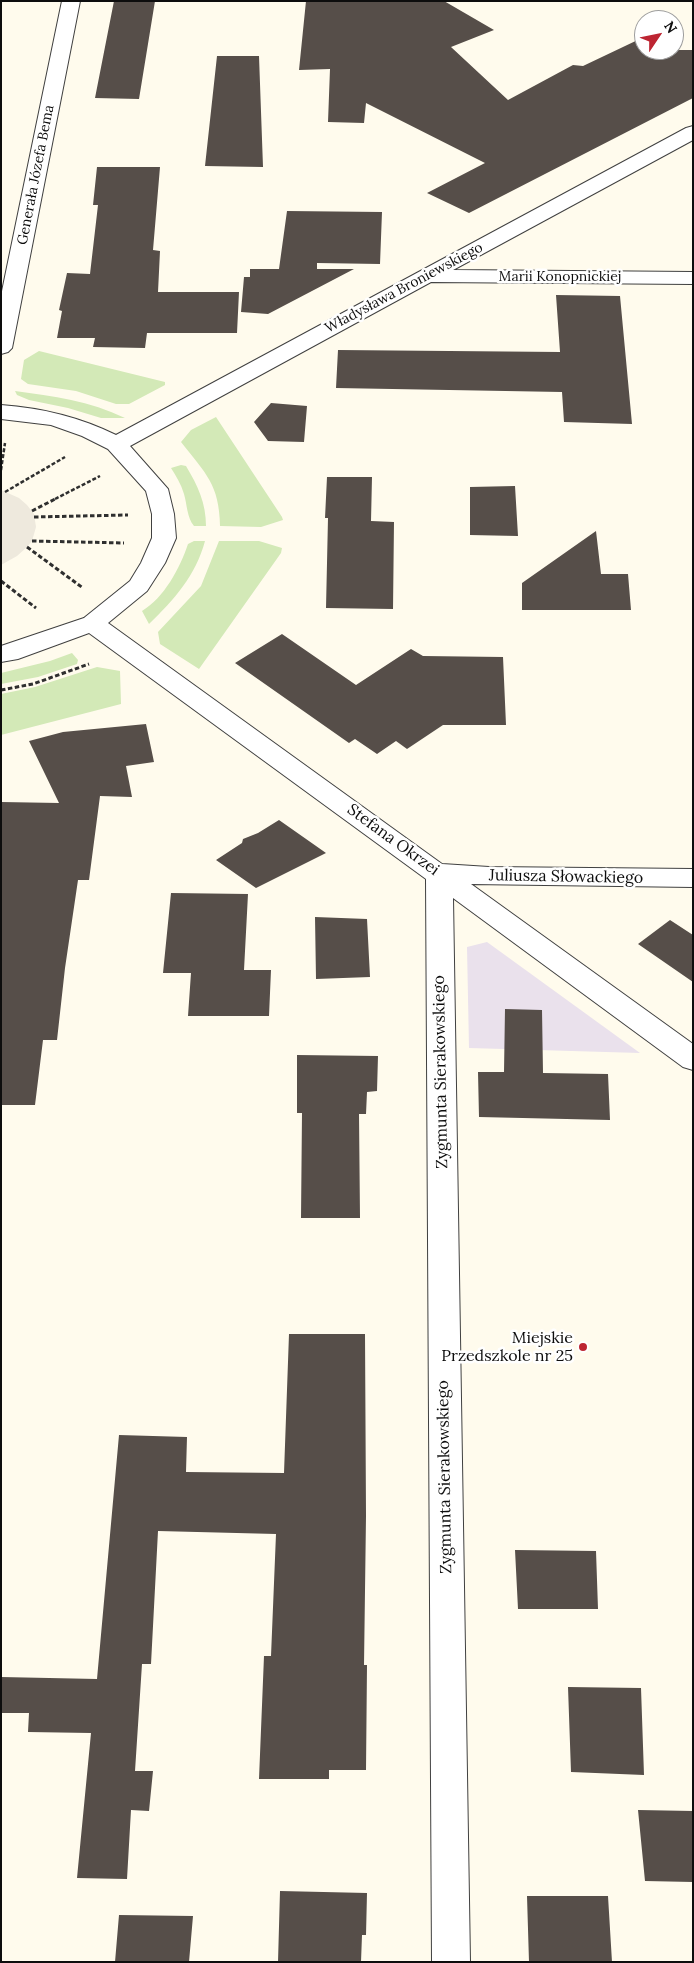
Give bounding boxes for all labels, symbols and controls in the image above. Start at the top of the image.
north arrow [634,10,684,60]
text: N [660,18,681,37]
street label: Generała Józefa Bema [14,104,58,246]
street label: Władysława Broniewskiego [322,239,486,337]
street label: Marii Konopnickiej [499,269,621,285]
street label: Stefana Okrzei [343,800,443,880]
street label: Juliusza Słowackiego [489,866,643,888]
street label: Zygmunta Sierakowskiego [430,975,452,1169]
place label: Miejskie Przedszkole nr 25 [441,1328,573,1366]
marker: Miejskie Przedszkole nr 25 [577,1341,589,1353]
street label: Zygmunta Sierakowskiego [434,1380,456,1574]

